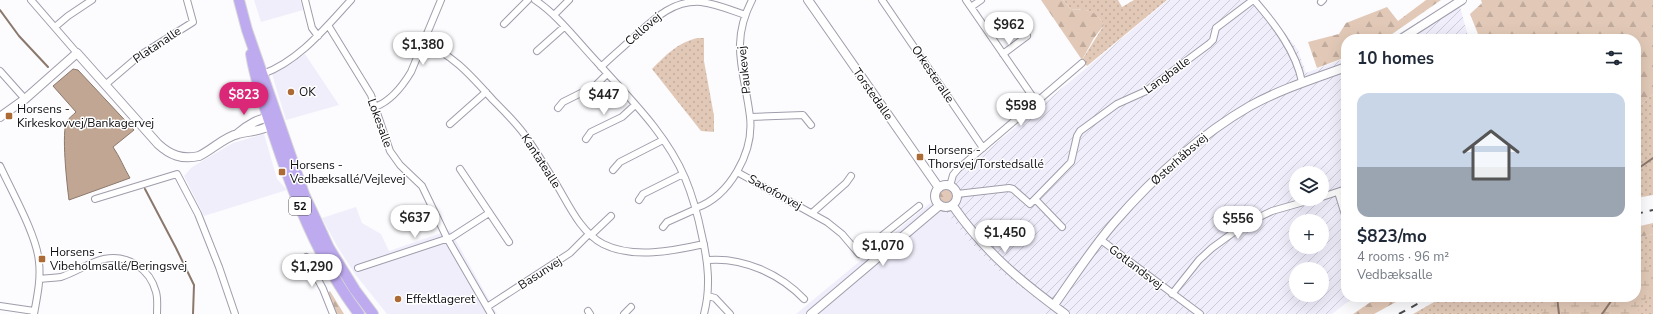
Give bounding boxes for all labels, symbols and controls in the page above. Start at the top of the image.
street label: Cellovej [622,9,665,49]
pin: $962 [985,12,1033,46]
text: $962 [993,16,1025,34]
street label: Platanalle [130,23,184,67]
pin: $1,380 [390,32,456,66]
text: $1,380 [402,36,444,54]
street label: Orkesteralle [908,42,958,106]
street label: Paukevej [734,45,754,95]
text: 10 homes [1357,47,1434,70]
icon: filters [1603,47,1625,69]
street label: Langballe [1141,53,1193,97]
street label: Torstedalle [849,65,897,123]
pin: $823 [220,82,268,116]
pin: $447 [580,82,628,116]
place label: OK [299,84,316,100]
text: $823 [228,86,260,104]
text: $447 [588,86,620,104]
marker: OK [286,87,296,97]
pin: $598 [997,93,1045,127]
street label: Lokesalle [364,96,396,150]
text: $598 [1005,97,1037,115]
place label: Horsens - Kirkeskovvej/Bankagervej [17,101,154,131]
marker: Horsens - Kirkeskovvej/Bankagervej [4,111,14,121]
icon: home [1455,119,1527,191]
street label: Østerhåbsvej [1147,129,1211,189]
street label: Kantatealle [518,131,564,191]
place label: Horsens - Thorsvej/Torstedsallé [928,142,1044,172]
marker: Horsens - Thorsvej/Torstedsallé [915,152,925,162]
place label: Horsens - Vedbæksallé/Vejlevej [289,157,406,187]
map controls [1289,166,1329,302]
button: layers [1289,166,1329,206]
marker: Horsens - Vedbæksallé/Vejlevej [277,167,287,177]
street label: Saxofonvej [745,171,805,213]
road number: 52 [289,197,311,215]
pin: $637 [391,205,439,239]
pin: $556 [1214,206,1262,240]
text: $637 [399,209,431,227]
text: $556 [1222,210,1254,228]
button: + [1289,214,1329,254]
pin: $1,450 [972,220,1038,254]
text: $1,450 [984,224,1026,242]
text: $823/mo [1357,225,1427,248]
pin: $1,070 [850,233,916,267]
text: $1,070 [862,237,904,255]
street label: Gotlandsvej [1106,241,1167,293]
place label: Horsens - Vibeholmsallé/Beringsvej [49,244,187,274]
text: 4 rooms · 96 m² [1357,248,1449,266]
street label: Basunvej [515,253,565,293]
marker: Horsens - Vibeholmsallé/Beringsvej [37,254,47,264]
pin: $1,290 [279,254,345,288]
text: $1,290 [291,258,333,276]
button: − [1289,262,1329,302]
text: Vedbæksalle [1357,266,1433,284]
place label: Effektlageret [406,291,476,307]
marker: Effektlageret [393,294,403,304]

